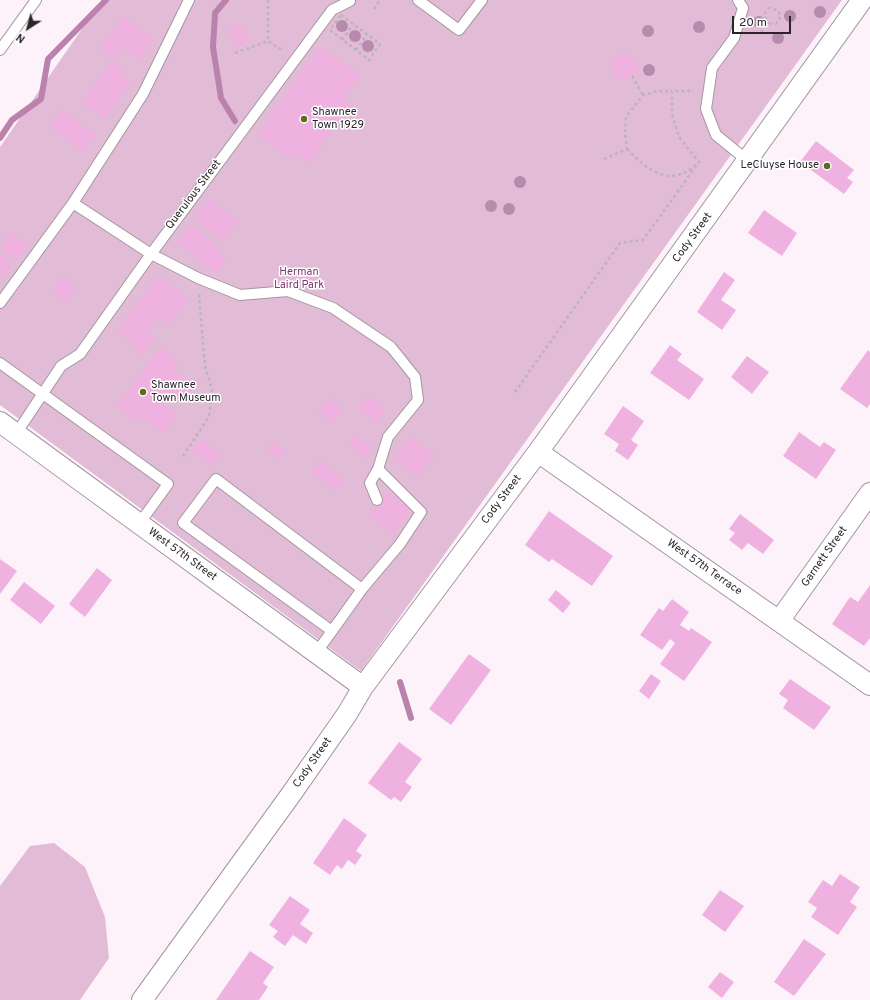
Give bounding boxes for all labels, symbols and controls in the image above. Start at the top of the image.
north arrow [8,8,48,48]
scale bar [734,8,793,34]
text: 20 m [739,15,767,31]
text: N [14,30,28,46]
place label: Shawnee Town 1929 [312,106,364,132]
marker: Shawnee Town 1929 [299,114,309,124]
street label: Querulous Street [164,158,224,232]
place label: LeCluyse House [741,159,819,173]
marker: LeCluyse House [822,161,832,171]
street label: Cody Street [671,211,715,265]
park label: Herman Laird Park [274,266,324,292]
place label: Shawnee Town Museum [151,379,221,405]
marker: Shawnee Town Museum [138,387,148,397]
street label: Cody Street [479,473,525,527]
street label: Garnett Street [799,524,851,590]
street label: West 57th Street [145,526,219,584]
street label: West 57th Terrace [664,537,744,599]
street label: Cody Street [291,735,335,791]

